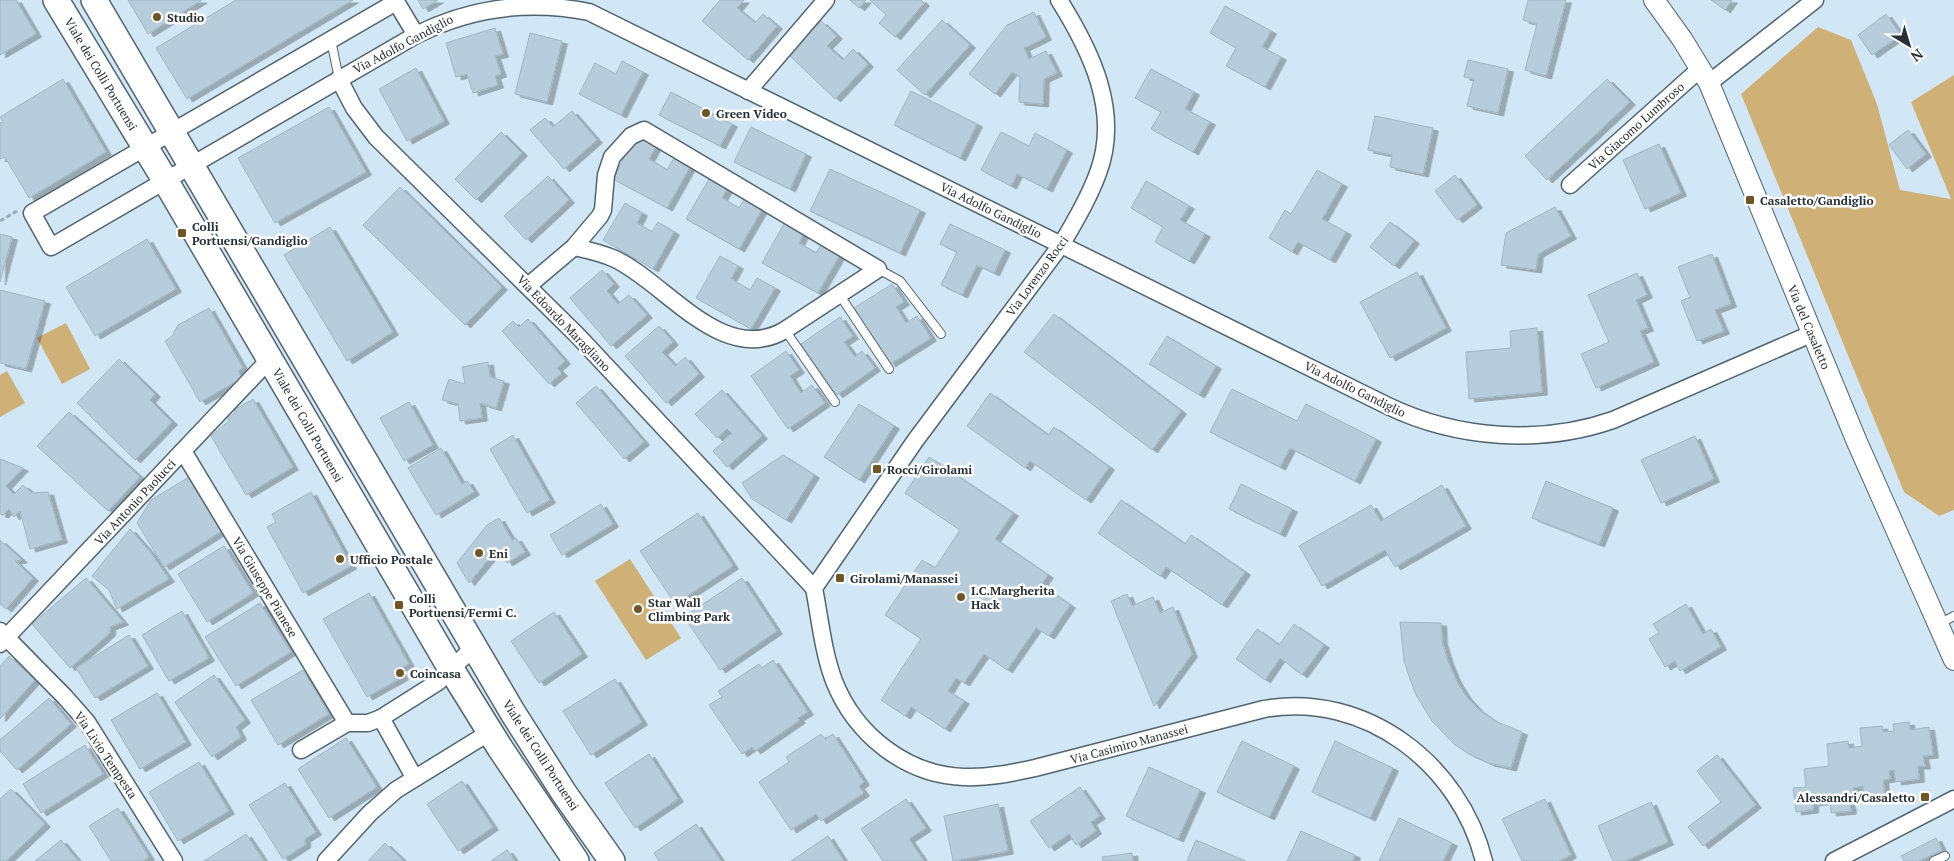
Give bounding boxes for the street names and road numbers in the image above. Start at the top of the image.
street label: Via Adolfo Gandiglio [350,11,456,77]
street label: Viale dei Colli Portuensi [61,15,141,133]
street label: Via Giacomo Lumbroso [1585,79,1687,173]
street label: Via Adolfo Gandiglio [938,179,1044,241]
street label: Via Lorenzo Rocci [1003,233,1071,319]
street label: Via Edoardo Maragliano [514,272,614,375]
street label: Via del Casaletto [1784,283,1834,372]
street label: Via Adolfo Gandiglio [1302,358,1408,420]
street label: Viale dei Colli Portuensi [269,365,347,485]
street label: Via Antonio Paolucci [91,456,179,548]
street label: Via Giuseppe Pianese [229,534,301,640]
street label: Viale dei Colli Portuensi [500,697,583,813]
street label: Via Livio Tempesta [71,709,141,801]
street label: Via Casimiro Manassei [1069,721,1190,767]

